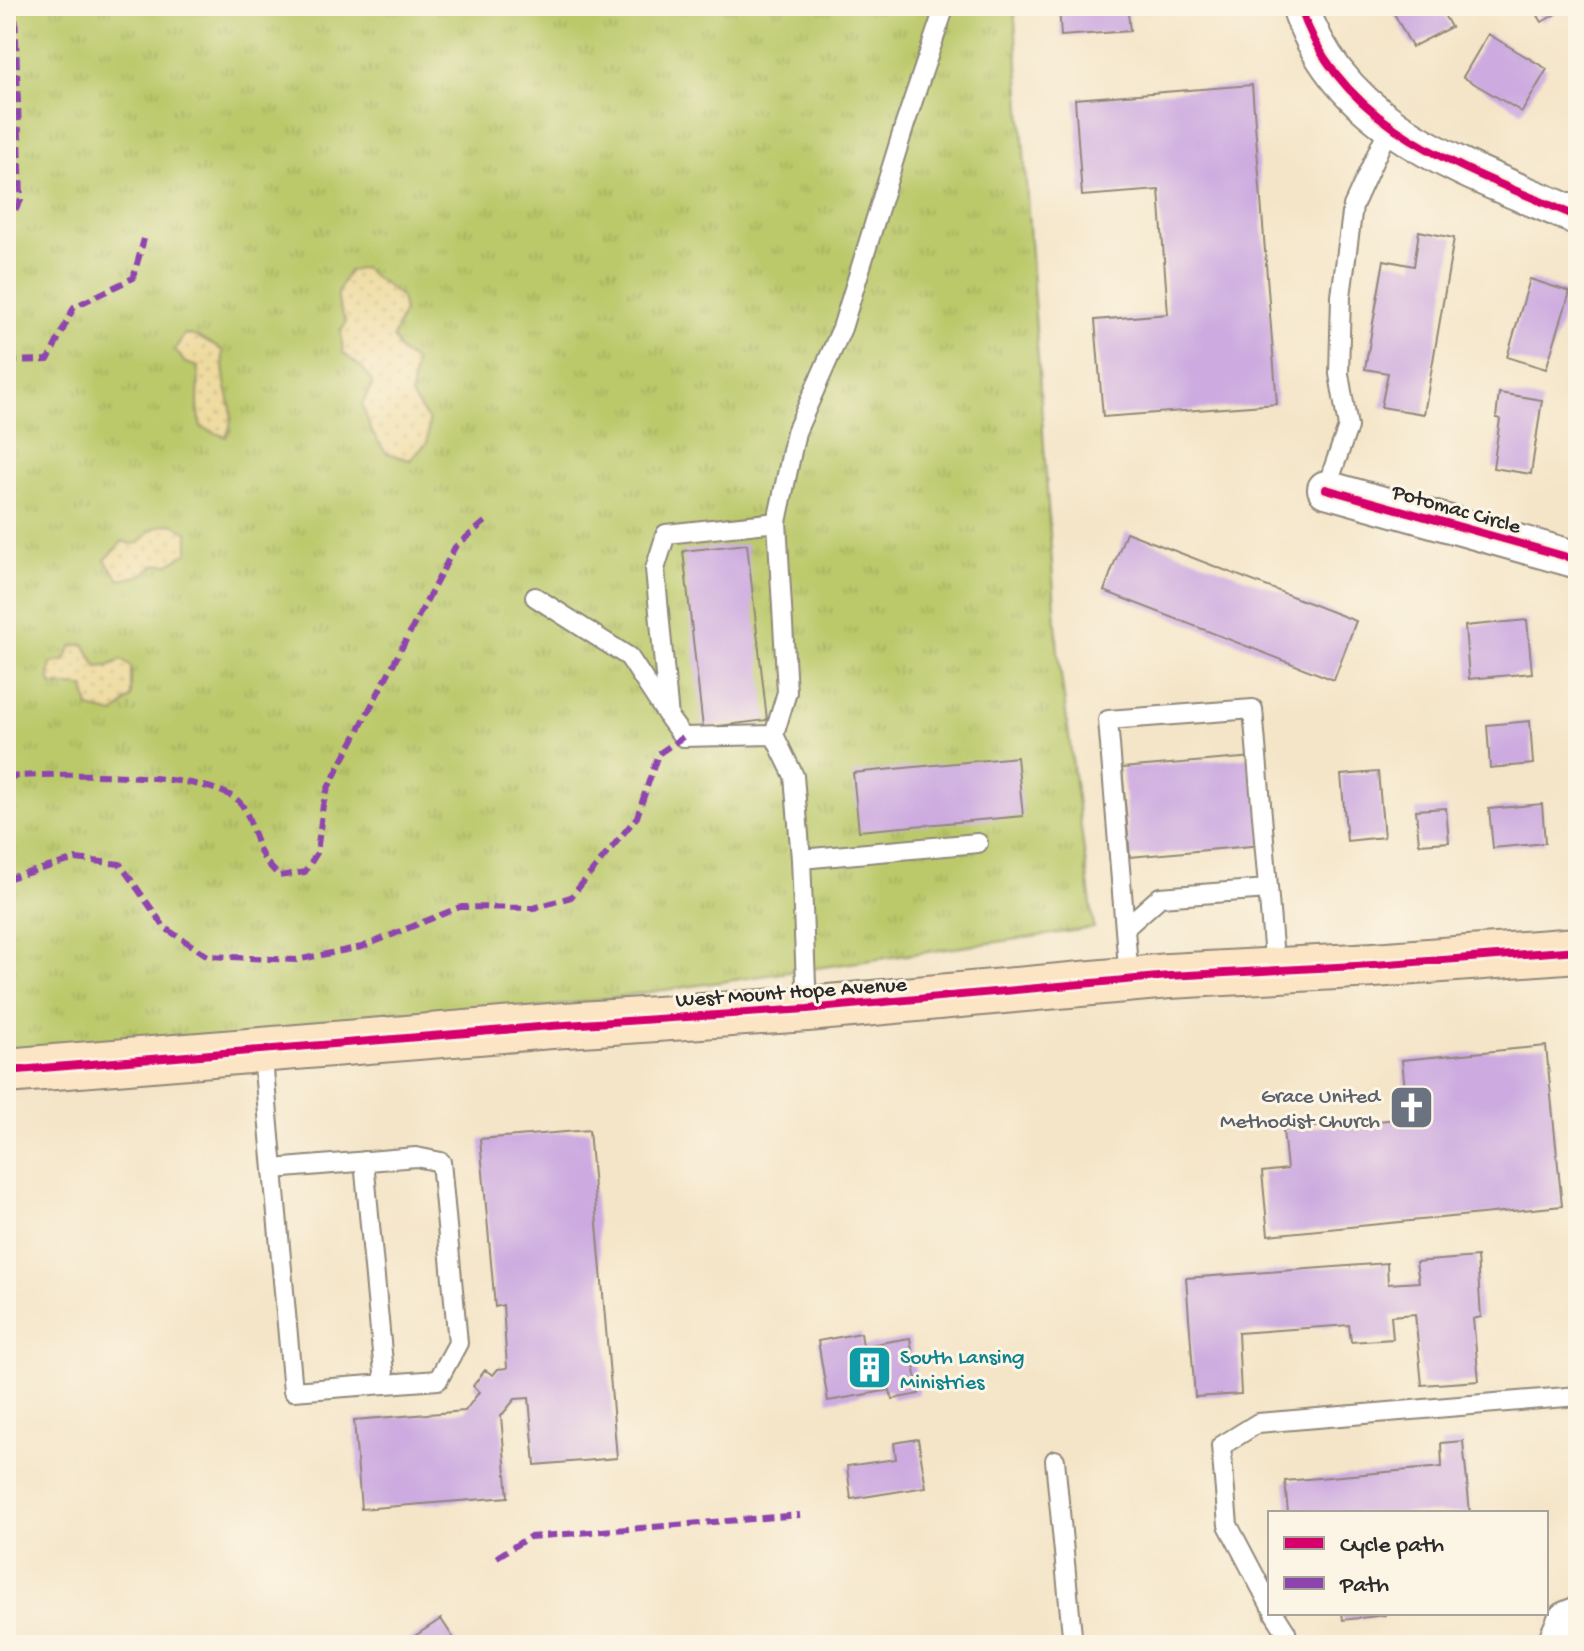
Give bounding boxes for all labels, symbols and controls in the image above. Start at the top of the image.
street label: Potomac Circle [1388,480,1524,542]
street label: West Mount Hope Avenue [675,973,908,1015]
church icon: Grace United Methodist Church [1387,1083,1435,1131]
place label: Grace United Methodist Church [1220,1085,1382,1136]
building icon: South Lansing Ministries [845,1344,893,1392]
place label: South Lansing Ministries [900,1346,1025,1397]
legend [1268,1511,1548,1615]
text: Cycle path [1340,1532,1444,1561]
text: Path [1339,1572,1389,1601]

